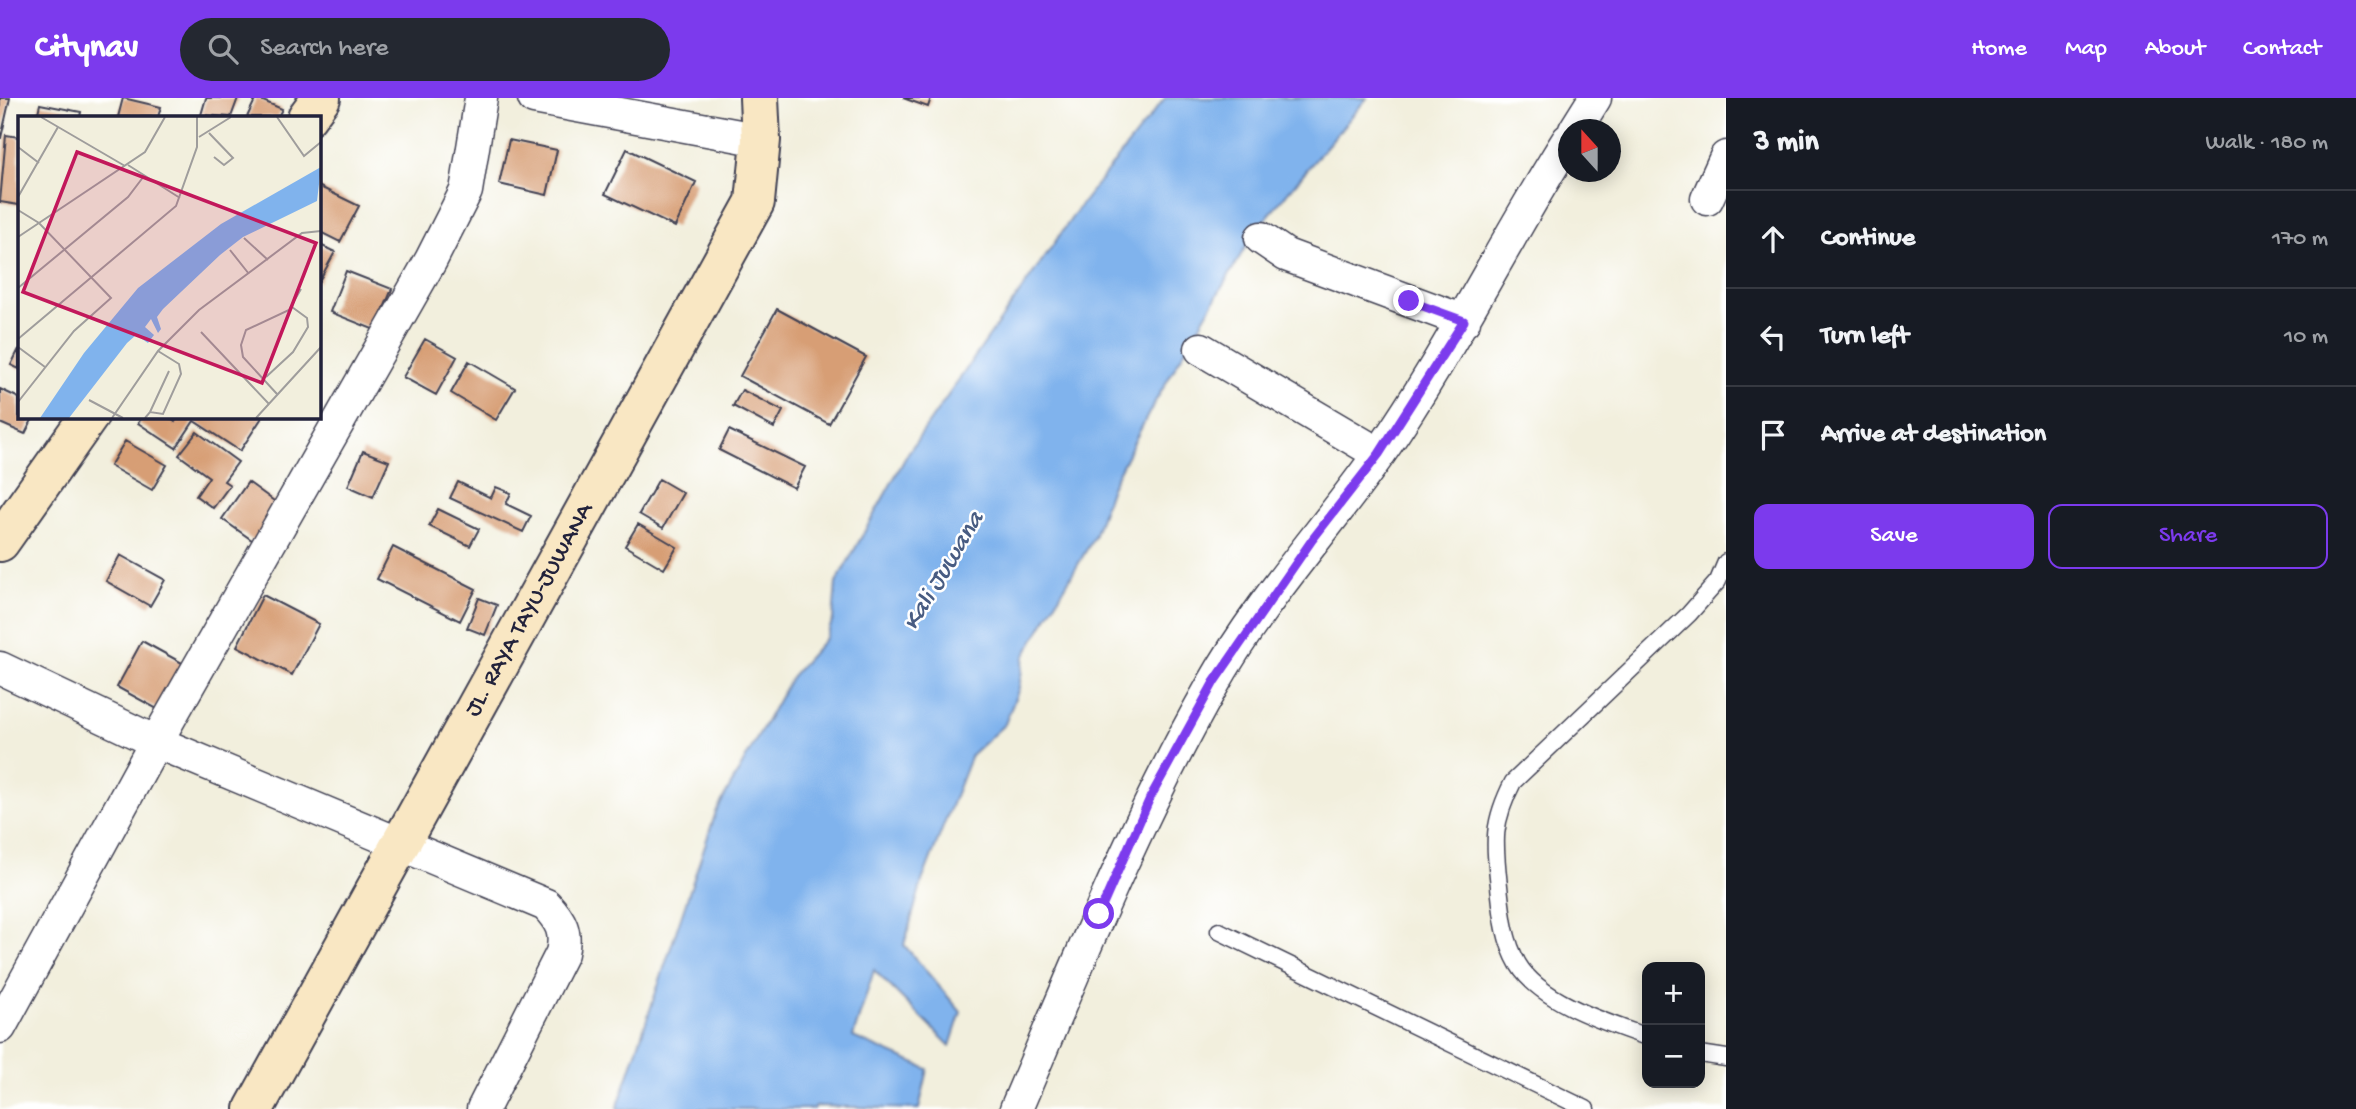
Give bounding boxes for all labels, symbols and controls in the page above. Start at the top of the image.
search box [180,18,670,81]
text: Citynav [35,30,138,68]
icon: search [204,30,242,68]
text: Search here [260,34,388,65]
text: Home [1971,35,2027,64]
text: Map [2065,35,2107,64]
text: About [2145,35,2205,64]
text: Contact [2243,35,2321,64]
inset map [18,116,320,418]
north arrow [1558,119,1621,182]
text: 3 min [1754,126,1819,161]
text: Walk · 180 m [2206,130,2328,157]
icon: ahead [1754,220,1792,258]
text: Continue [1821,224,1915,255]
text: 170 m [2272,226,2328,253]
route end [1393,285,1424,316]
icon: left [1754,318,1792,356]
text: Turn left [1821,322,1909,353]
text: 10 m [2284,324,2328,351]
icon: arrive [1754,416,1792,454]
text: Arrive at destination [1821,420,2046,451]
street label: JL. RAYA TAYU-JUWANA [459,497,601,722]
button: Save [1754,504,2034,569]
button: Share [2048,504,2328,569]
water label: Kali Juwana [897,505,993,637]
route start [1083,898,1114,929]
map controls [1642,962,1705,1088]
button: + [1642,962,1705,1025]
button: − [1642,1025,1705,1088]

